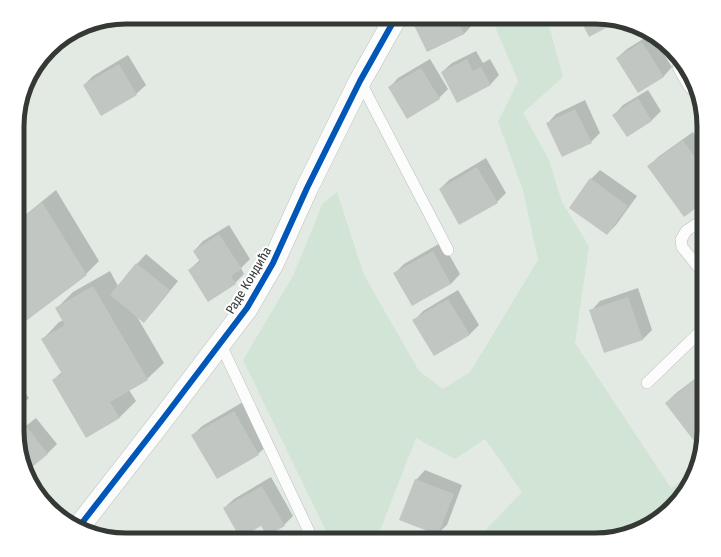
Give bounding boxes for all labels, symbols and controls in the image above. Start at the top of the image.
street label: Раде Кондића [222,244,274,317]

